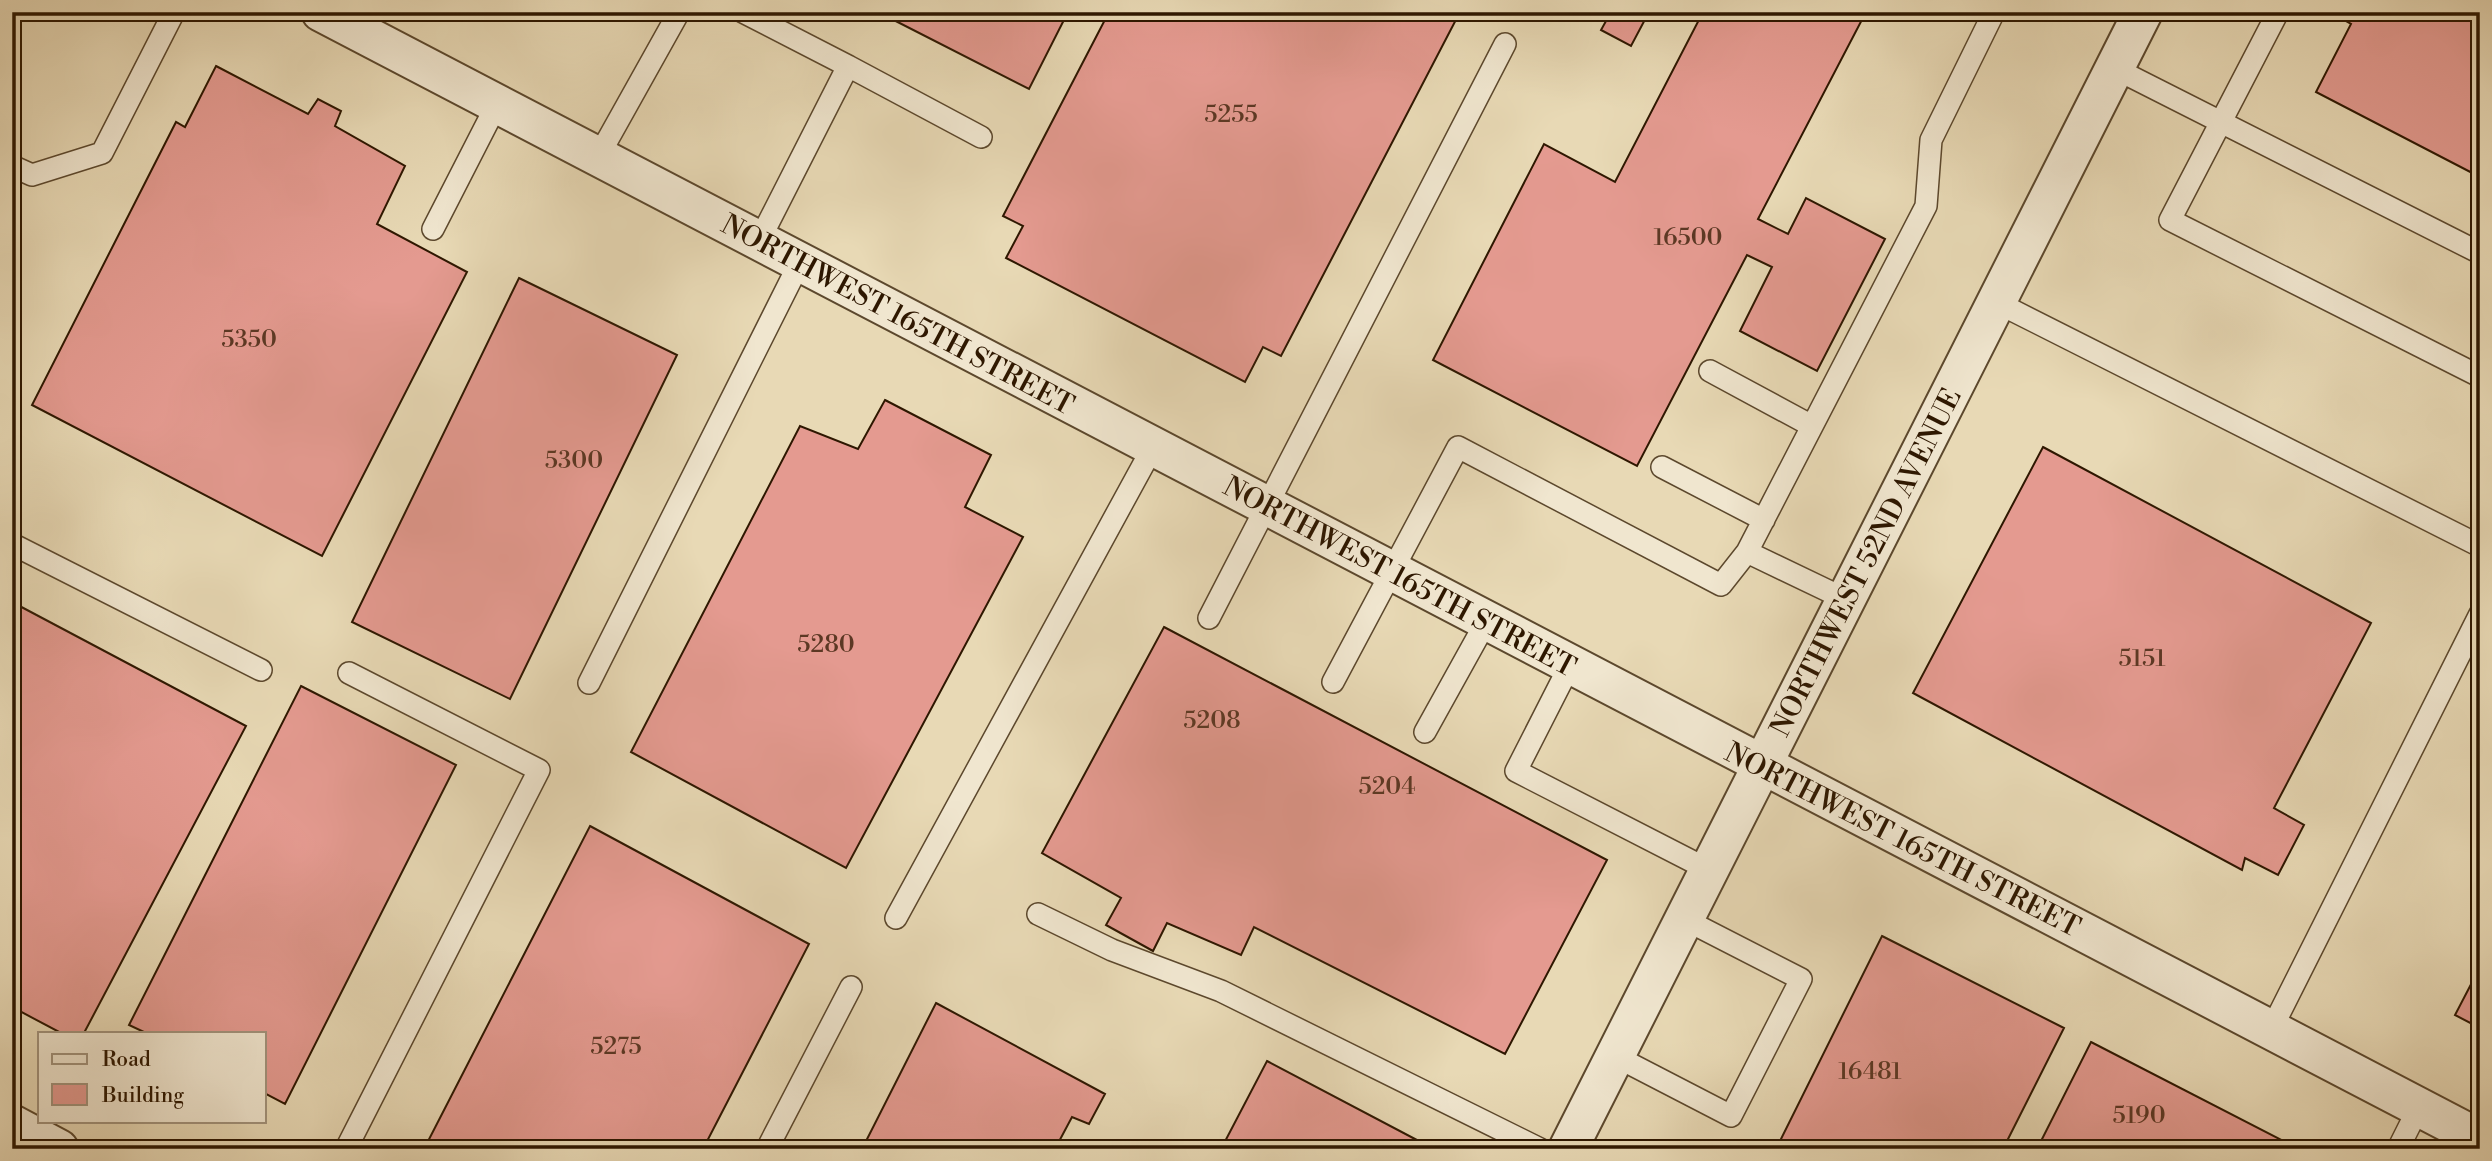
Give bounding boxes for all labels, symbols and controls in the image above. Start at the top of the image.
house number: 5255 [1204,100,1258,130]
street label: NORTHWEST 165TH STREET [715,207,1080,423]
house number: 16500 [1653,223,1723,253]
house number: 5350 [221,325,277,355]
street label: NORTHWEST 52ND AVENUE [1763,383,1970,743]
house number: 5300 [545,446,603,476]
street label: NORTHWEST 165TH STREET [1217,469,1582,685]
house number: 5280 [797,630,855,660]
house number: 5151 [2118,644,2166,674]
house number: 5208 [1183,706,1241,736]
street label: NORTHWEST 165TH STREET [1719,735,2086,945]
house number: 5204 [1358,772,1416,802]
legend [38,1032,266,1122]
house number: 5275 [590,1032,642,1062]
text: Road [102,1047,151,1073]
house number: 16481 [1838,1057,1902,1087]
text: Building [101,1083,184,1109]
house number: 5190 [2112,1101,2166,1131]

